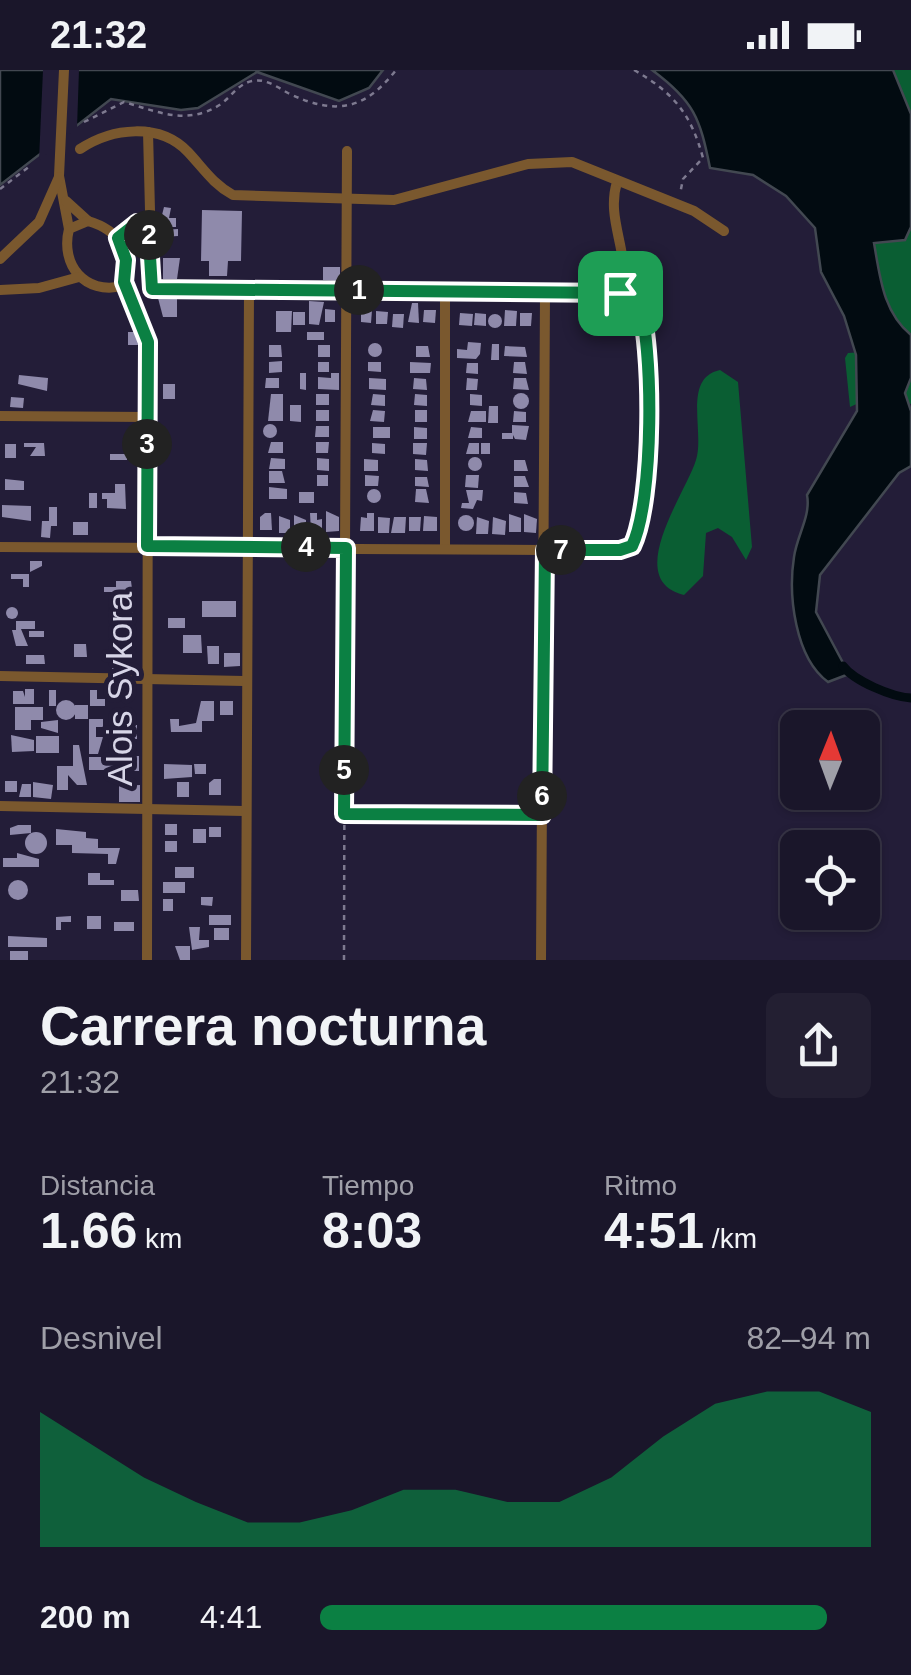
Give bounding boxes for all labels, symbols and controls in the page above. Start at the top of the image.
text: 21:32 [50,14,147,56]
pin: 2 [124,210,174,260]
text: 2 [141,219,157,250]
pin [578,251,663,336]
pin: 1 [334,265,384,315]
icon: arrive [593,266,648,321]
text: 1 [351,274,367,305]
pin: 3 [122,419,172,469]
text: 3 [139,428,155,459]
pin: 4 [281,522,331,572]
pin: 7 [536,525,586,575]
text: 4 [298,531,314,562]
text: 7 [553,534,569,565]
street label: Alois Sykora [100,591,139,786]
north arrow [780,710,880,810]
map controls [780,710,880,930]
pin: 5 [319,745,369,795]
text: 5 [336,754,352,785]
pin: 6 [517,771,567,821]
text: 6 [534,780,550,811]
button: locate [780,830,880,930]
button: share [766,993,871,1098]
text: Carrera nocturna [40,995,486,1057]
text: 21:32 [40,1064,120,1100]
text: Distancia [40,1170,155,1201]
text: Tiempo [322,1170,414,1201]
text: Ritmo [604,1170,677,1201]
text: 1.66 [40,1203,137,1259]
text: 8:03 [322,1203,422,1259]
text: 4:51 [604,1203,704,1259]
text: km [137,1223,182,1254]
text: /km [704,1223,757,1254]
text: Desnivel [40,1320,163,1356]
text: 82–94 m [746,1320,871,1356]
text: 200 m [40,1599,131,1635]
text: 4:41 [200,1599,262,1635]

